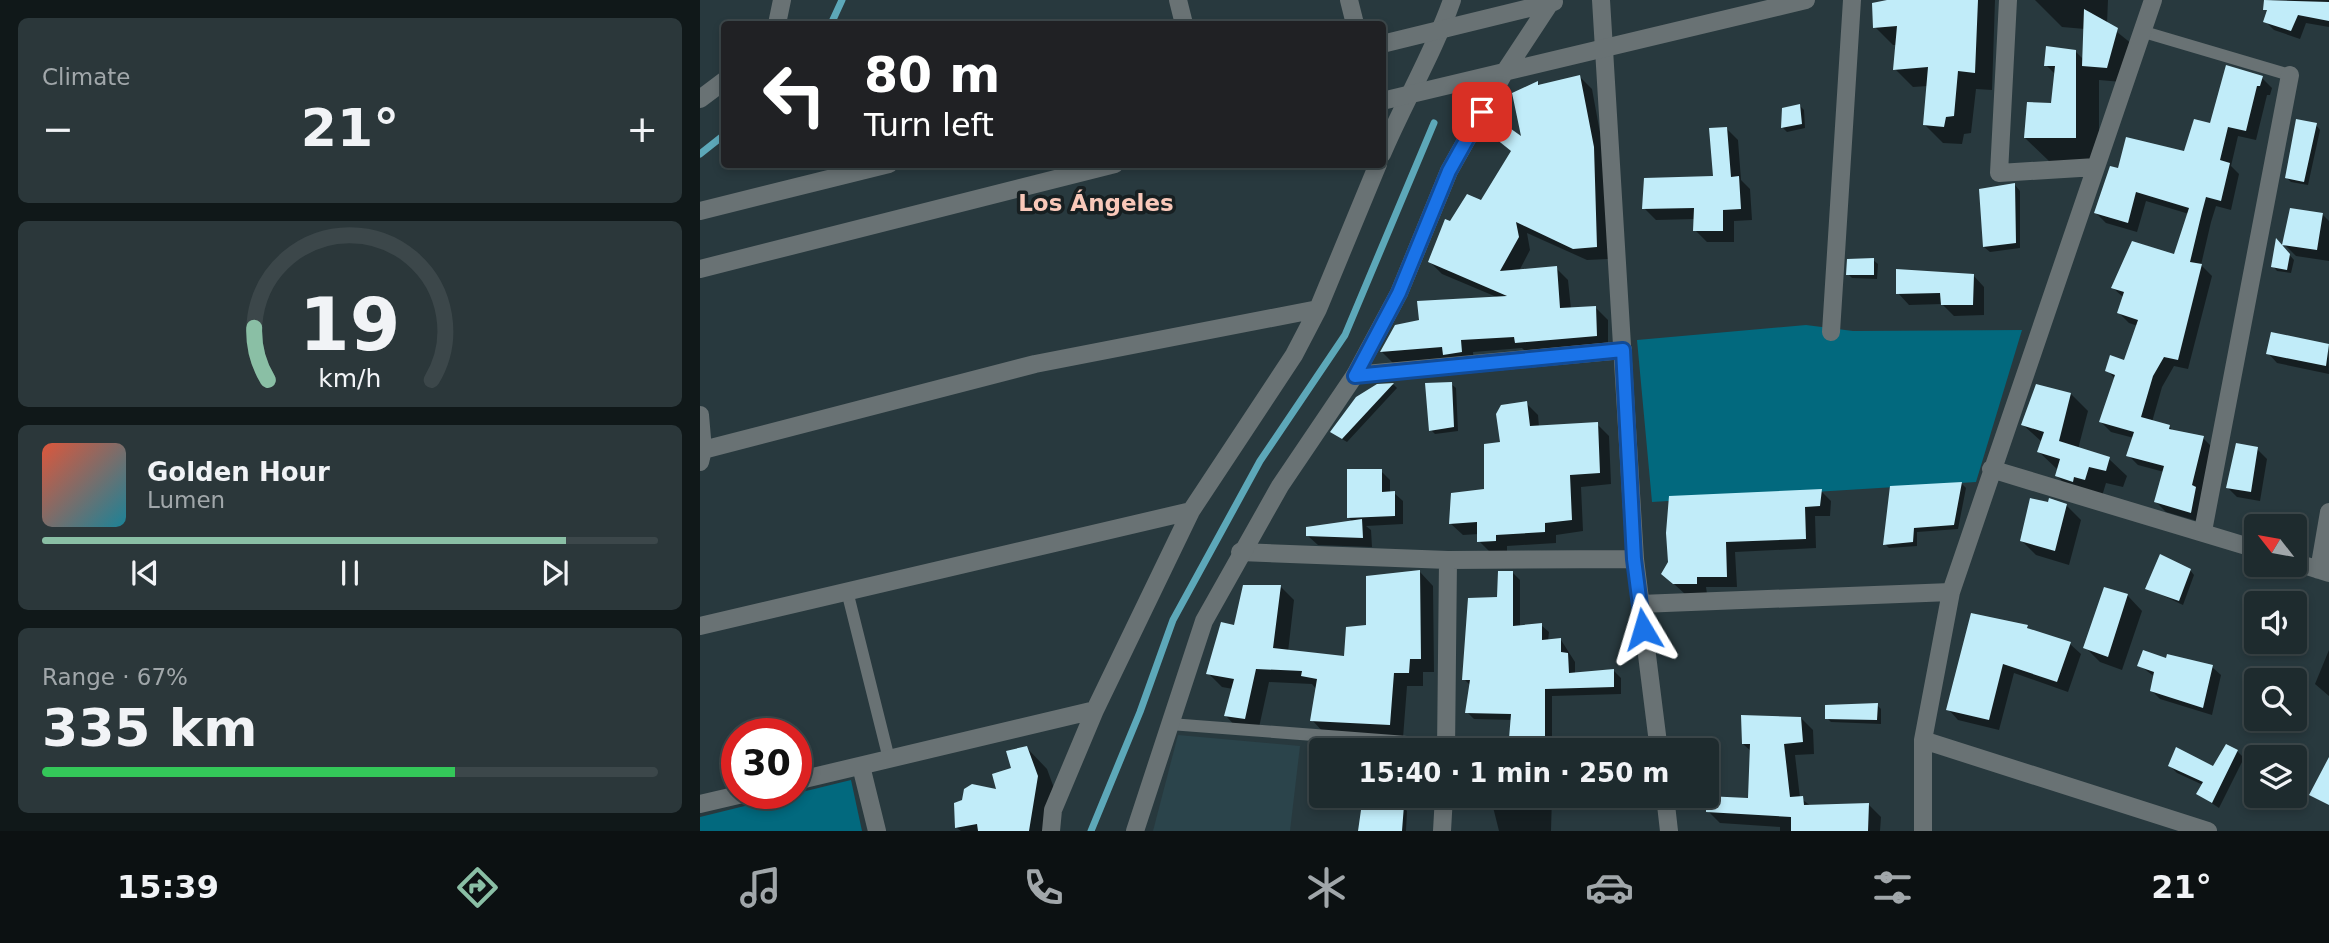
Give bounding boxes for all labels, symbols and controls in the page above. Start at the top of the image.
text: 80 m [864,47,1000,104]
icon: left [749,49,840,140]
text: Climate [42,64,131,90]
pin [1452,82,1512,142]
icon: arrive [1463,93,1501,131]
text: 21° [301,98,399,158]
text: Turn left [864,106,994,144]
text: − [42,107,74,151]
text: + [626,107,658,151]
district label: Los Ángeles [1018,189,1174,216]
text: 19 [299,282,401,367]
text: km/h [318,364,382,393]
text: Golden Hour [147,457,330,487]
text: Lumen [147,487,225,513]
north arrow [2244,514,2306,578]
map controls [2244,514,2307,808]
icon: previous [126,554,164,592]
icon: pause [331,554,369,592]
icon: next [536,554,574,592]
button: sound [2244,591,2307,654]
position arrow [1606,592,1680,666]
text: Range · 67% [42,664,188,690]
button: search [2244,668,2307,731]
text: 335 km [42,698,257,758]
speed limit sign: 30 [721,718,812,809]
button: layers [2244,745,2307,808]
text: 15:40 · 1 min · 250 m [1359,758,1669,788]
icon: directions [453,863,502,912]
icon: music [736,863,785,912]
icon: phone [1019,863,1068,912]
icon: climate [1302,863,1351,912]
icon: car [1585,863,1634,912]
icon: filters [1868,863,1917,912]
text: 15:39 [117,868,219,906]
text: 21° [2151,868,2212,906]

